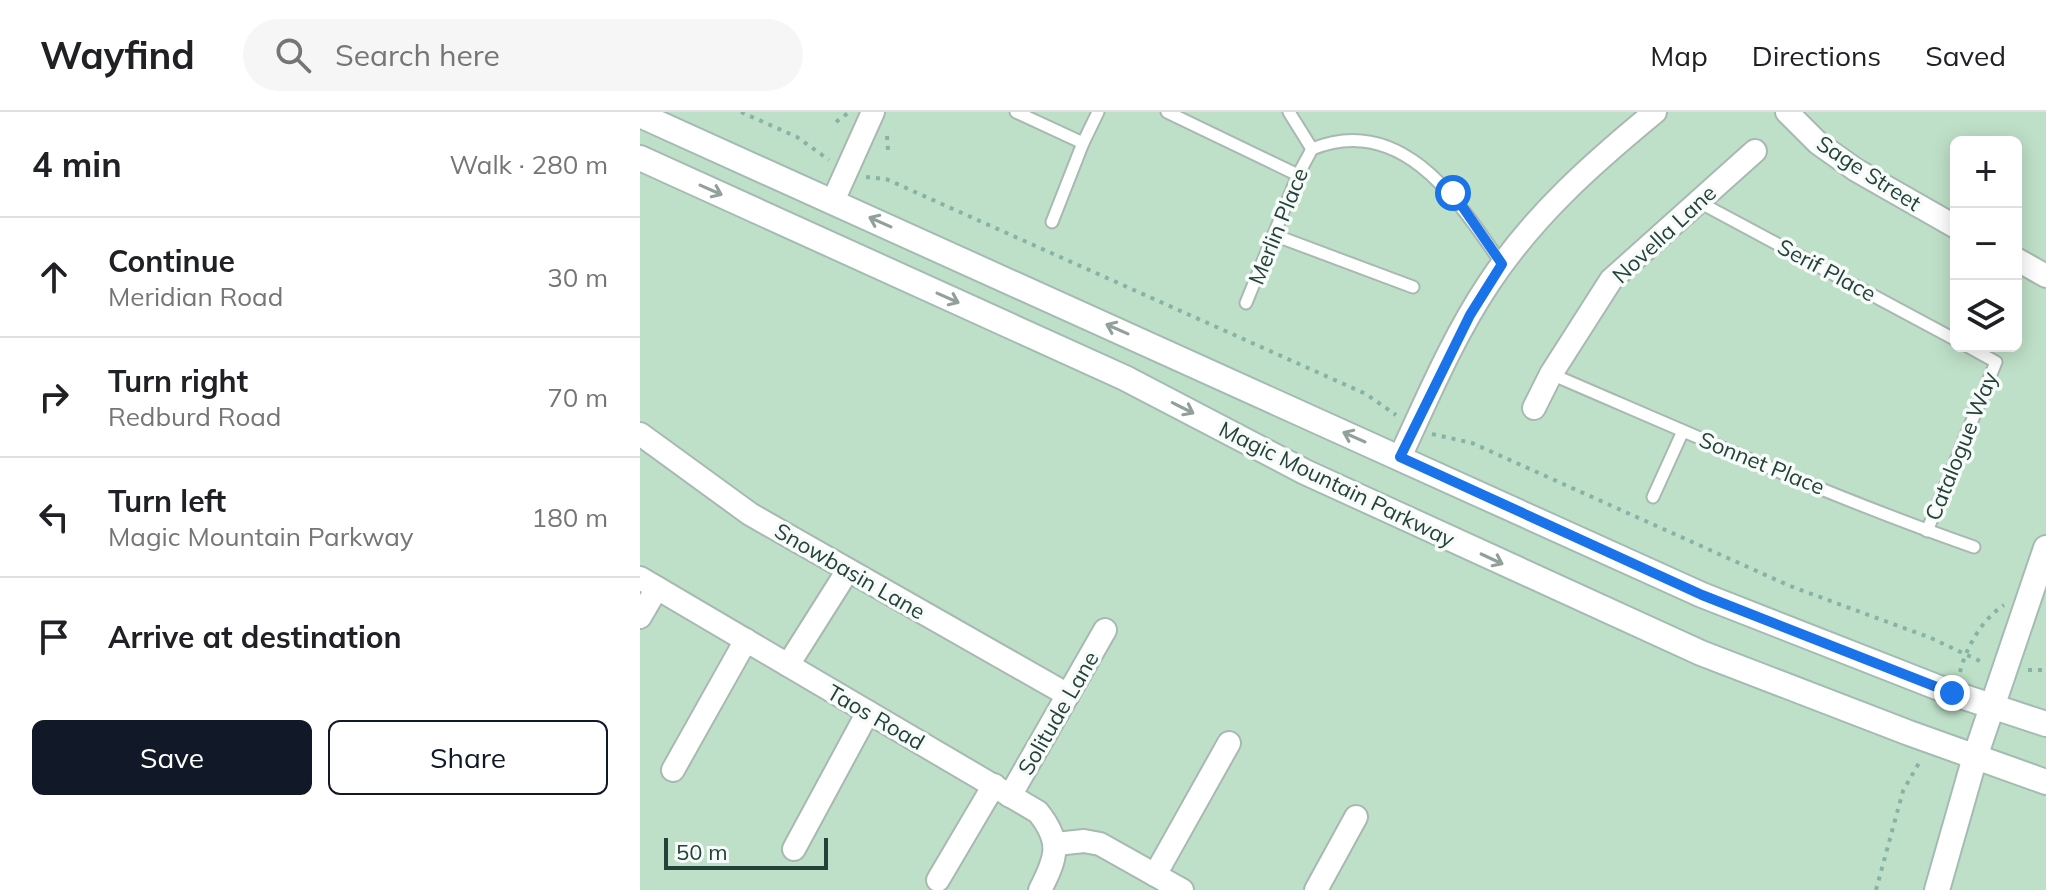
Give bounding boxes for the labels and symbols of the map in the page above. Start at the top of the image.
street label: Sage Street [1812,129,1927,217]
street label: Merlin Place [1242,164,1314,288]
route start [1435,175,1471,211]
street label: Novella Lane [1606,179,1722,289]
one-way arrow [699,183,723,198]
one-way arrow [868,214,892,229]
street label: Serif Place [1773,232,1881,308]
one-way arrow [935,291,959,306]
one-way arrow [1105,321,1130,336]
street label: Catalogue Way [1918,367,2004,525]
one-way arrow [1171,400,1195,416]
street label: Magic Mountain Parkway [1215,415,1460,553]
street label: Sonnet Place [1695,425,1829,501]
one-way arrow [1342,428,1367,443]
street label: Snowbasin Lane [770,517,930,625]
one-way arrow [1480,552,1504,567]
street label: Solitude Lane [1011,646,1105,780]
route end [1934,675,1970,711]
street label: Taos Road [822,678,930,756]
scale bar [664,834,828,870]

